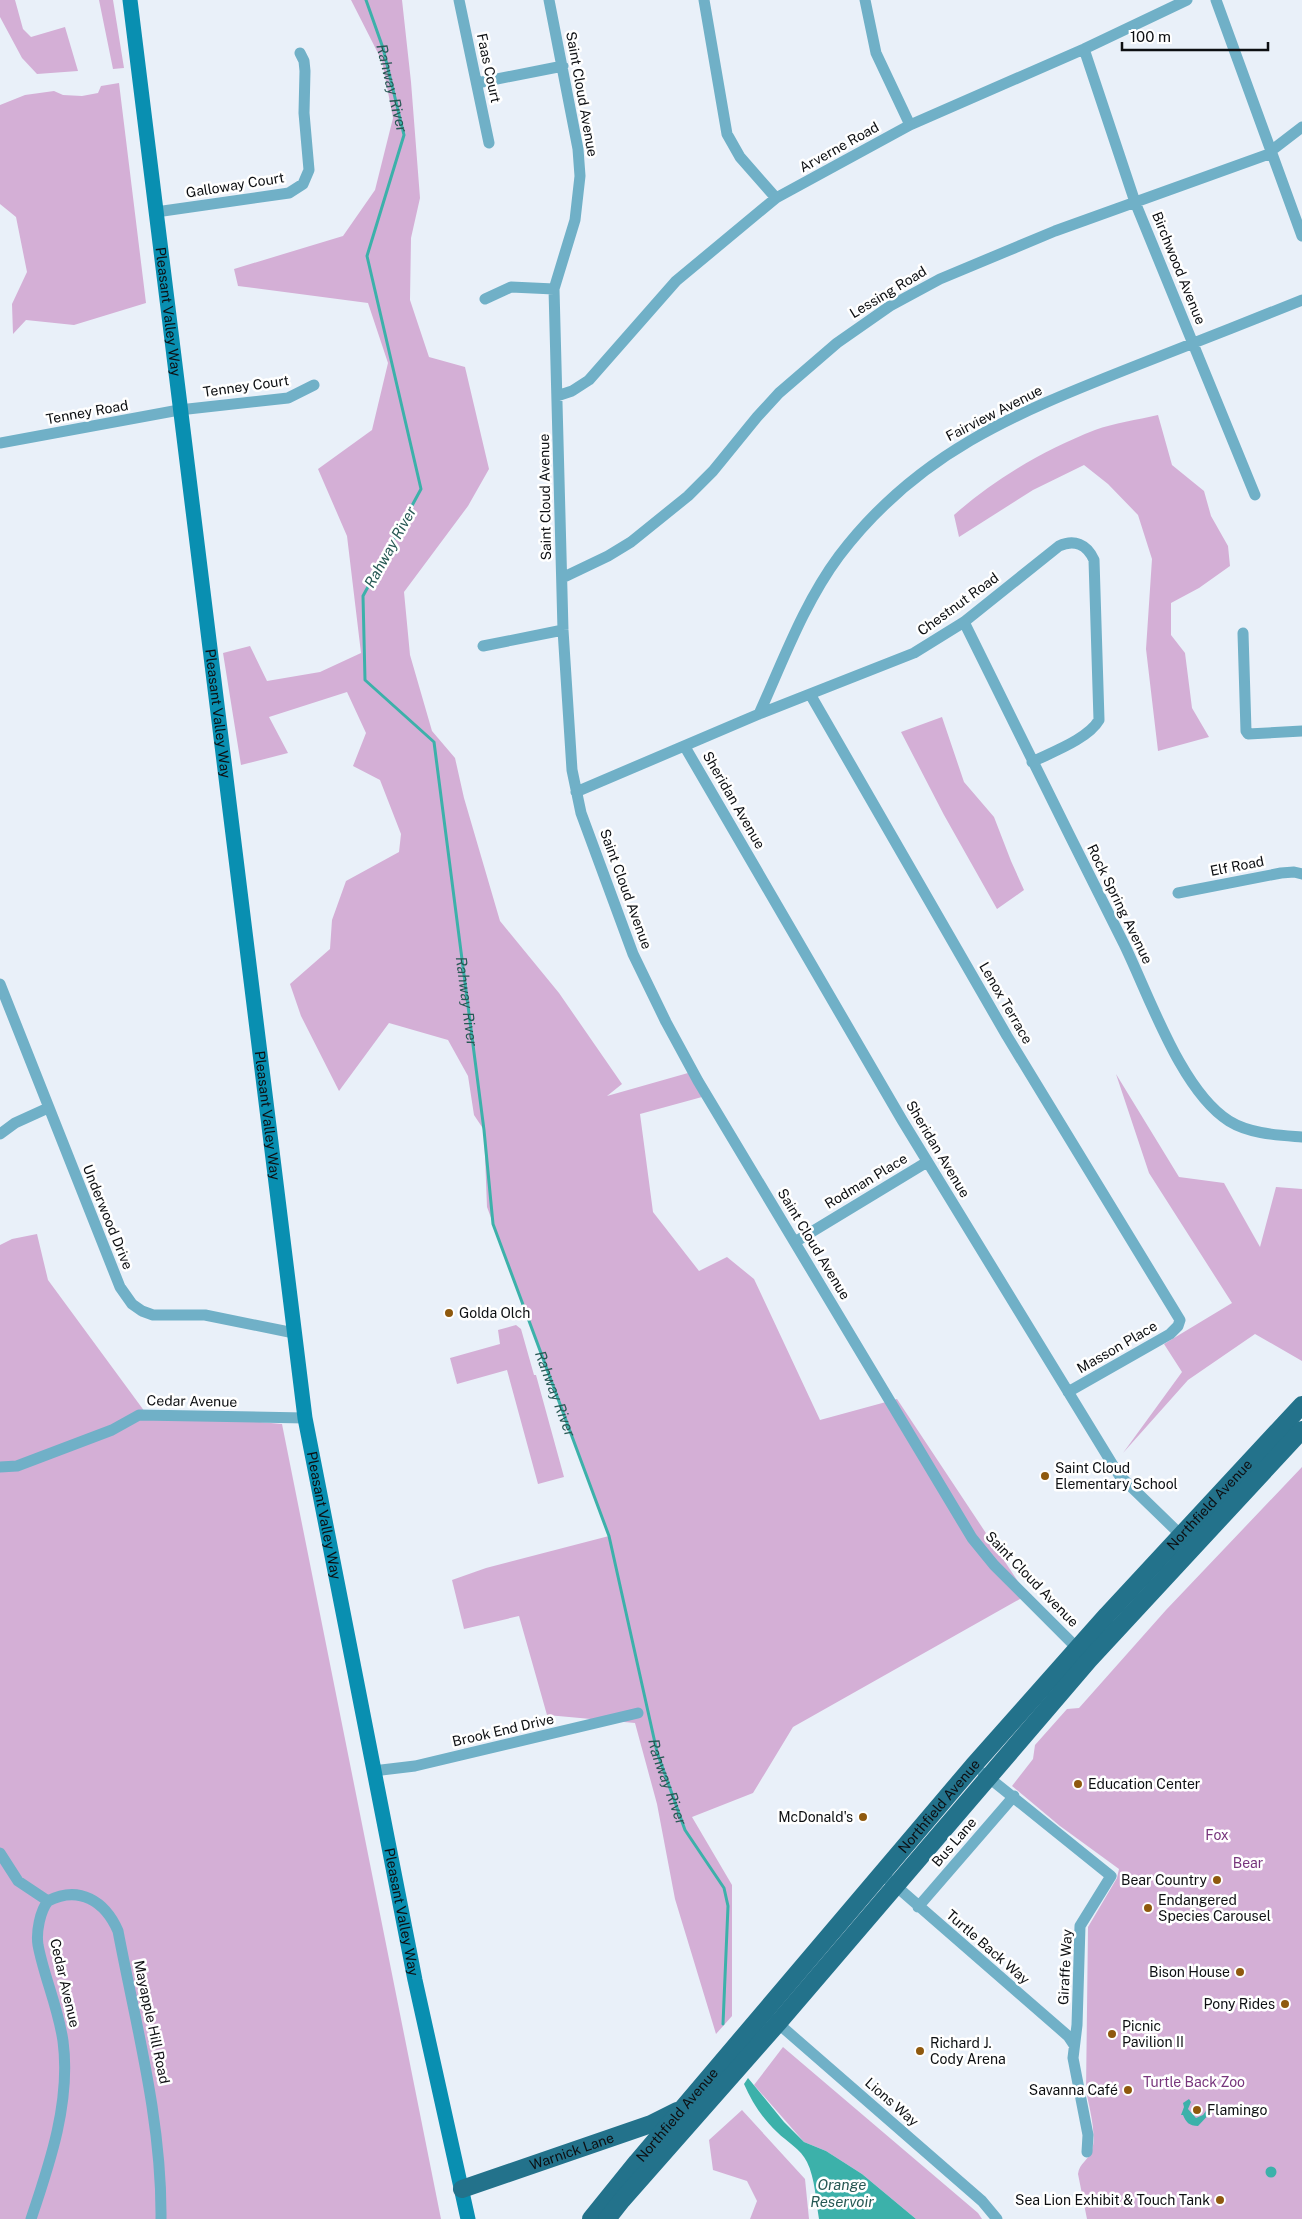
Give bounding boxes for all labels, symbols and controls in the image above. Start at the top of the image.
scale bar [1122,20,1268,52]
text: 100 m [1130,28,1171,45]
street label: Saint Cloud Avenue [563,30,601,158]
street label: Faas Court [474,32,504,104]
water label: Rahway River [374,42,412,134]
street label: Arverne Road [796,119,882,175]
street label: Galloway Court [185,169,285,201]
street label: Birchwood Avenue [1149,209,1209,327]
street label: Pleasant Valley Way [153,246,184,378]
street label: Lessing Road [847,263,929,321]
street label: Tenney Court [202,372,290,400]
street label: Fairview Avenue [943,382,1045,444]
street label: Tenney Road [45,397,129,427]
street label: Saint Cloud Avenue [536,433,554,560]
water label: Rahway River [361,503,419,590]
street label: Chestnut Road [914,569,1002,639]
street label: Pleasant Valley Way [202,648,234,780]
street label: Sheridan Avenue [700,748,768,852]
street label: Saint Cloud Avenue [597,827,655,951]
street label: Rock Spring Avenue [1084,842,1156,966]
street label: Elf Road [1209,853,1265,879]
water label: Rahway River [453,955,482,1047]
street label: Lenox Terrace [976,959,1036,1047]
street label: Pleasant Valley Way [252,1050,284,1182]
street label: Sheridan Avenue [903,1098,973,1200]
street label: Rodman Place [822,1150,910,1212]
street label: Underwood Drive [80,1162,136,1272]
street label: Saint Cloud Avenue [775,1186,854,1302]
place label: Golda Olch [459,1305,530,1321]
marker: Golda Olch [443,1307,455,1319]
street label: Masson Place [1074,1318,1160,1376]
water label: Rahway River [532,1348,580,1439]
street label: Cedar Avenue [147,1392,237,1410]
street label: Pleasant Valley Way [304,1450,345,1581]
street label: Northfield Avenue [1164,1456,1255,1553]
place label: Saint Cloud Elementary School [1055,1460,1178,1492]
marker: Saint Cloud Elementary School [1039,1470,1051,1482]
street label: Saint Cloud Avenue [982,1528,1082,1630]
street label: Brook End Drive [451,1711,555,1749]
water label: Rahway River [646,1737,691,1827]
street label: Northfield Avenue [895,1756,983,1856]
place label: Education Center [1088,1776,1200,1792]
marker: Education Center [1072,1778,1084,1790]
place label: McDonald's [778,1809,853,1825]
marker: McDonald's [857,1811,869,1823]
street label: Bus Lane [928,1814,980,1870]
park label: Fox [1205,1827,1229,1843]
street label: Pleasant Valley Way [381,1846,422,1978]
park label: Bear [1233,1855,1263,1871]
place label: Bear Country [1121,1872,1208,1888]
marker: Bear Country [1211,1874,1223,1886]
place label: Endangered Species Carousel [1158,1892,1271,1924]
marker: Endangered Species Carousel [1142,1902,1154,1914]
street label: Turtle Back Way [943,1907,1033,1988]
street label: Giraffe Way [1055,1928,1075,2005]
street label: Cedar Avenue [47,1937,83,2029]
street label: Mayapple Hill Road [131,1959,173,2085]
place label: Bison House [1149,1964,1230,1980]
marker: Bison House [1234,1966,1246,1978]
place label: Pony Rides [1203,1996,1275,2012]
marker: Pony Rides [1279,1998,1291,2010]
place label: Picnic Pavilion II [1122,2018,1184,2050]
marker: Picnic Pavilion II [1106,2028,1118,2040]
place label: Richard J. Cody Arena [930,2035,1006,2067]
marker: Richard J. Cody Arena [914,2045,926,2057]
street label: Northfield Avenue [633,2065,721,2165]
park label: Turtle Back Zoo [1143,2074,1245,2090]
street label: Lions Way [862,2075,922,2130]
place label: Savanna Café [1029,2082,1118,2098]
marker: Savanna Café [1122,2084,1134,2096]
place label: Flamingo [1207,2102,1267,2118]
marker: Flamingo [1191,2104,1203,2116]
street label: Warnick Lane [527,2129,616,2173]
water label: Orange Reservoir [810,2176,874,2210]
place label: Sea Lion Exhibit & Touch Tank [1015,2192,1210,2208]
marker: Sea Lion Exhibit & Touch Tank [1214,2194,1226,2206]

